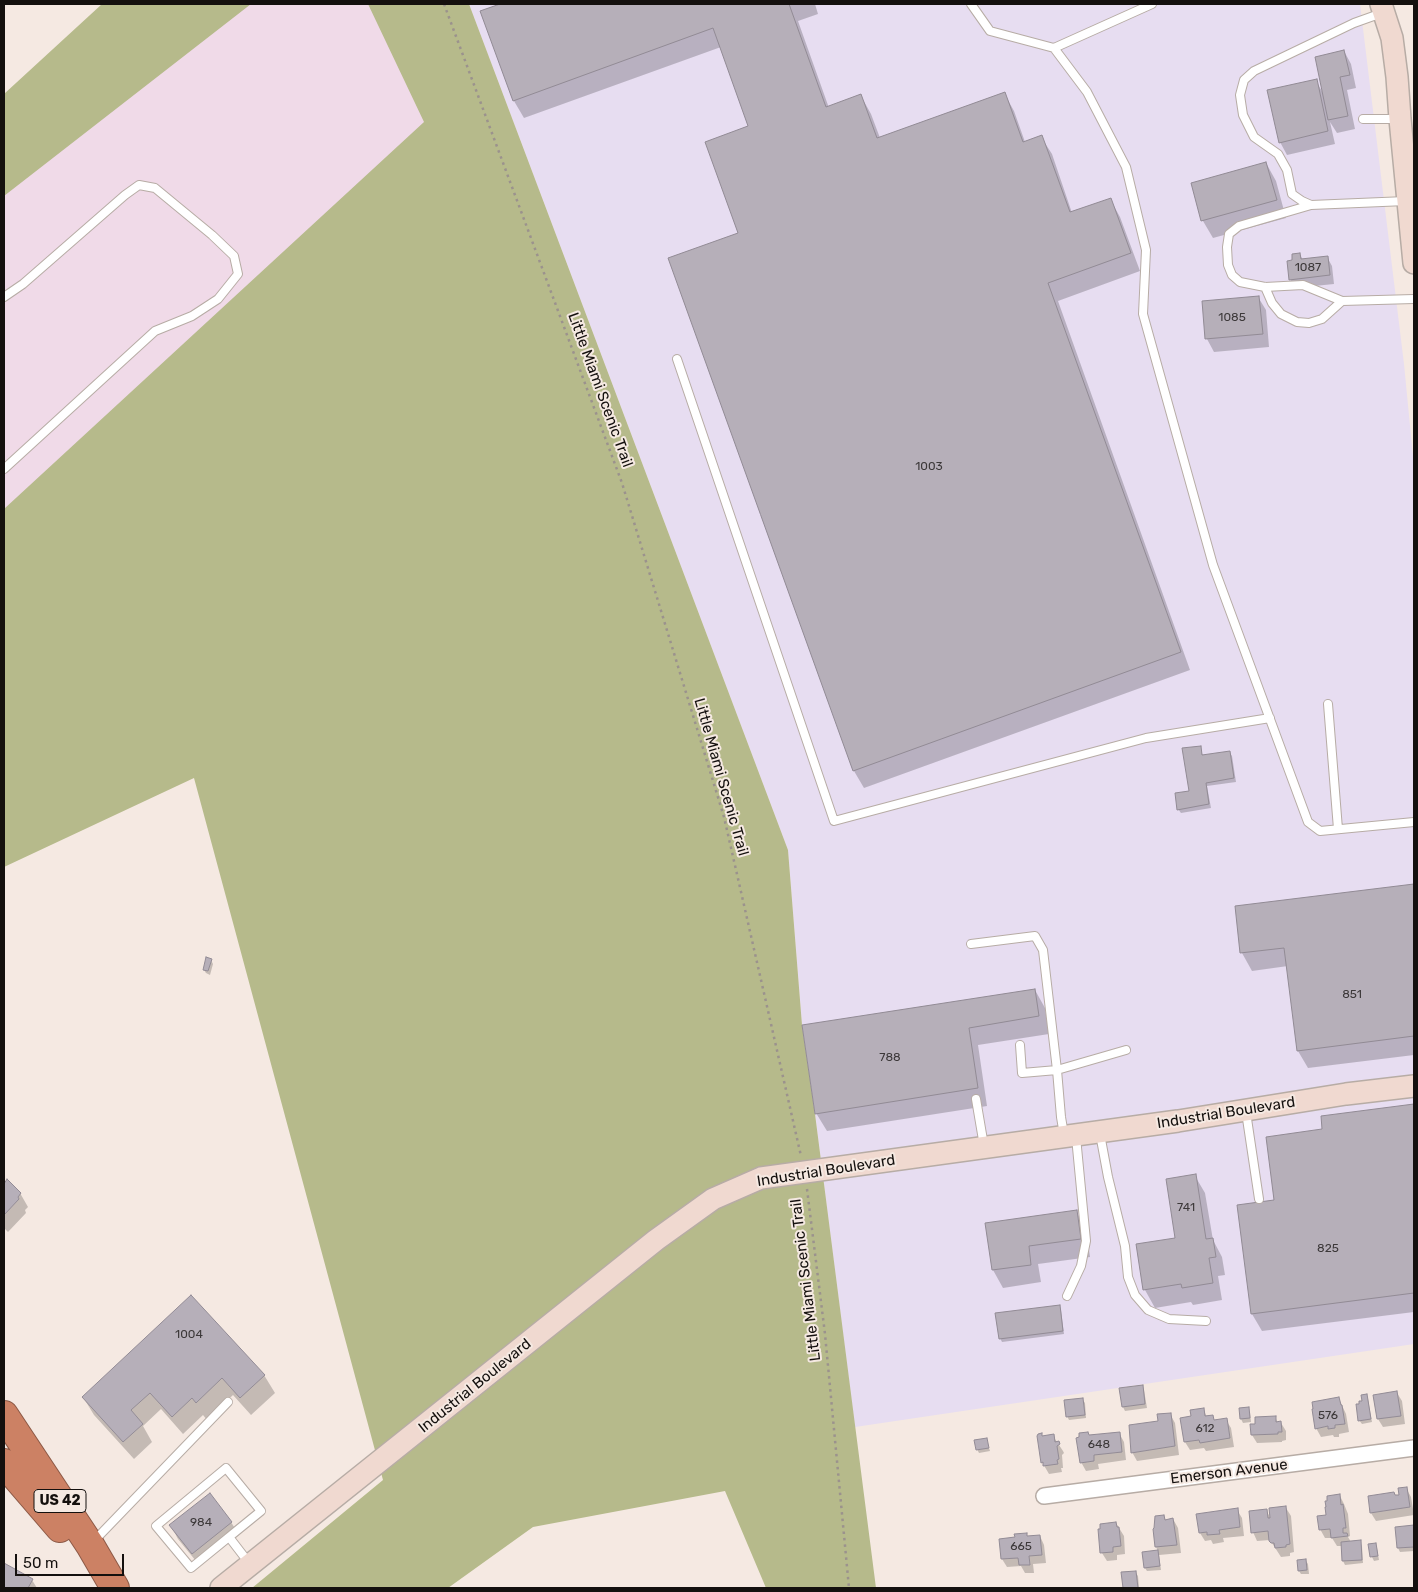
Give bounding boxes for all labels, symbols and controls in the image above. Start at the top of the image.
house number: 1087 [1295,261,1321,275]
street label: Little Miami Scenic Trail [564,310,636,470]
house number: 1085 [1218,311,1246,325]
house number: 1003 [915,460,943,474]
street label: Little Miami Scenic Trail [690,696,752,858]
house number: 851 [1342,988,1362,1002]
house number: 788 [879,1051,901,1065]
street label: Industrial Boulevard [1156,1093,1296,1133]
street label: Industrial Boulevard [756,1151,896,1191]
street label: Little Miami Scenic Trail [787,1198,825,1362]
house number: 741 [1177,1201,1195,1215]
house number: 825 [1317,1242,1339,1256]
house number: 1004 [175,1328,203,1342]
street label: Industrial Boulevard [415,1335,535,1437]
house number: 576 [1318,1409,1338,1423]
house number: 612 [1195,1422,1215,1436]
house number: 648 [1088,1438,1110,1452]
street label: Emerson Avenue [1169,1456,1289,1488]
road number: US 42 [34,1490,86,1512]
house number: 984 [190,1516,212,1530]
house number: 665 [1010,1540,1032,1554]
scale bar [18,1544,126,1576]
text: 50 m [23,1554,58,1572]

